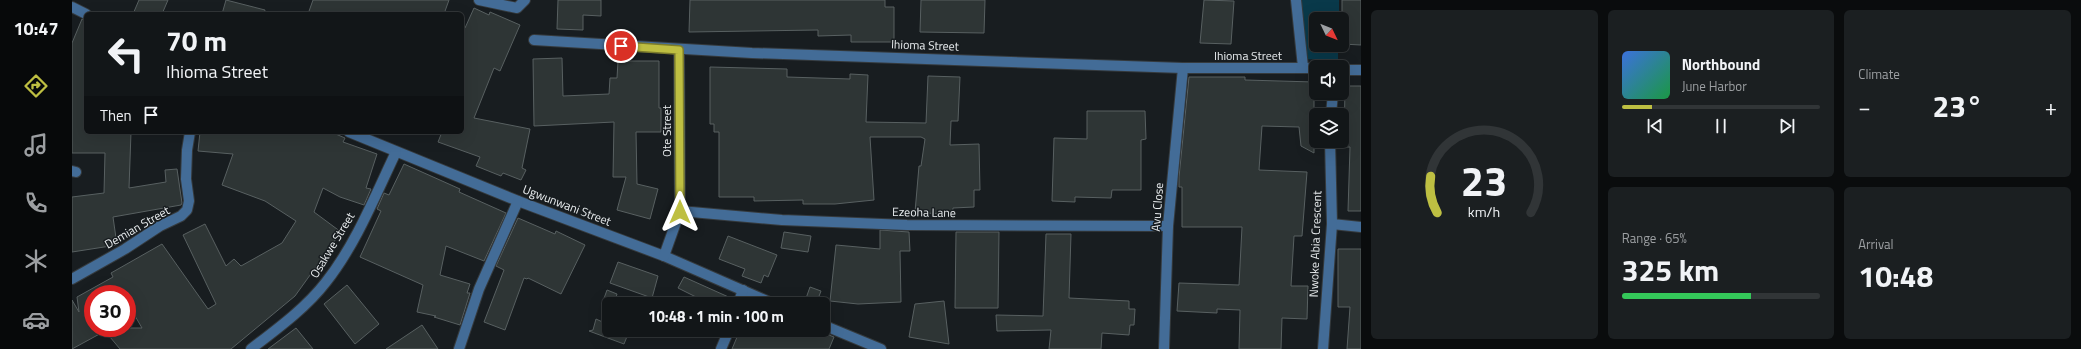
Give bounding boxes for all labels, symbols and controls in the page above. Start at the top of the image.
north arrow [1309,12,1349,52]
map controls [1309,12,1349,148]
text: 10:47 [14,15,58,42]
text: 70 m [166,19,227,62]
icon: left [100,28,152,80]
pin [604,29,638,63]
street label: Ihioma Street [891,34,960,56]
icon: arrive [610,35,632,57]
street label: Ihioma Street [1214,46,1283,65]
text: Northbound [1682,53,1760,76]
text: Ihioma Street [166,58,268,85]
button: sound [1309,60,1349,100]
text: Climate [1858,64,1900,84]
icon: directions [22,72,50,100]
text: June Harbor [1682,76,1747,96]
text: 23° [1932,83,1983,129]
text: − [1858,90,1871,124]
text: + [2045,90,2057,124]
text: Then [100,104,132,127]
icon: arrive [140,104,162,126]
street label: Ote Street [657,104,676,157]
button: layers [1309,108,1349,148]
icon: previous [1644,115,1666,137]
icon: pause [1710,115,1732,137]
icon: next [1776,115,1798,137]
icon: music [22,131,50,159]
text: 23 [1461,148,1508,211]
street label: Ugwunwani Street [520,179,615,231]
street label: Avu Close [1146,182,1168,232]
icon: phone [22,189,50,217]
street label: Nwoke Abia Crescent [1304,190,1326,298]
position arrow [659,191,701,233]
street label: Demian Street [101,200,174,253]
text: km/h [1468,200,1501,222]
street label: Ezeoha Lane [892,202,956,222]
street label: Osakwe Street [305,208,360,282]
text: Range · 65% [1622,228,1687,248]
text: Arrival [1858,234,1894,254]
icon: climate [22,247,50,275]
text: 325 km [1622,247,1719,293]
text: 10:48 [1858,253,1933,299]
speed limit sign: 30 [84,285,136,337]
text: 10:48 · 1 min · 100 m [648,305,784,328]
icon: car [22,306,50,334]

